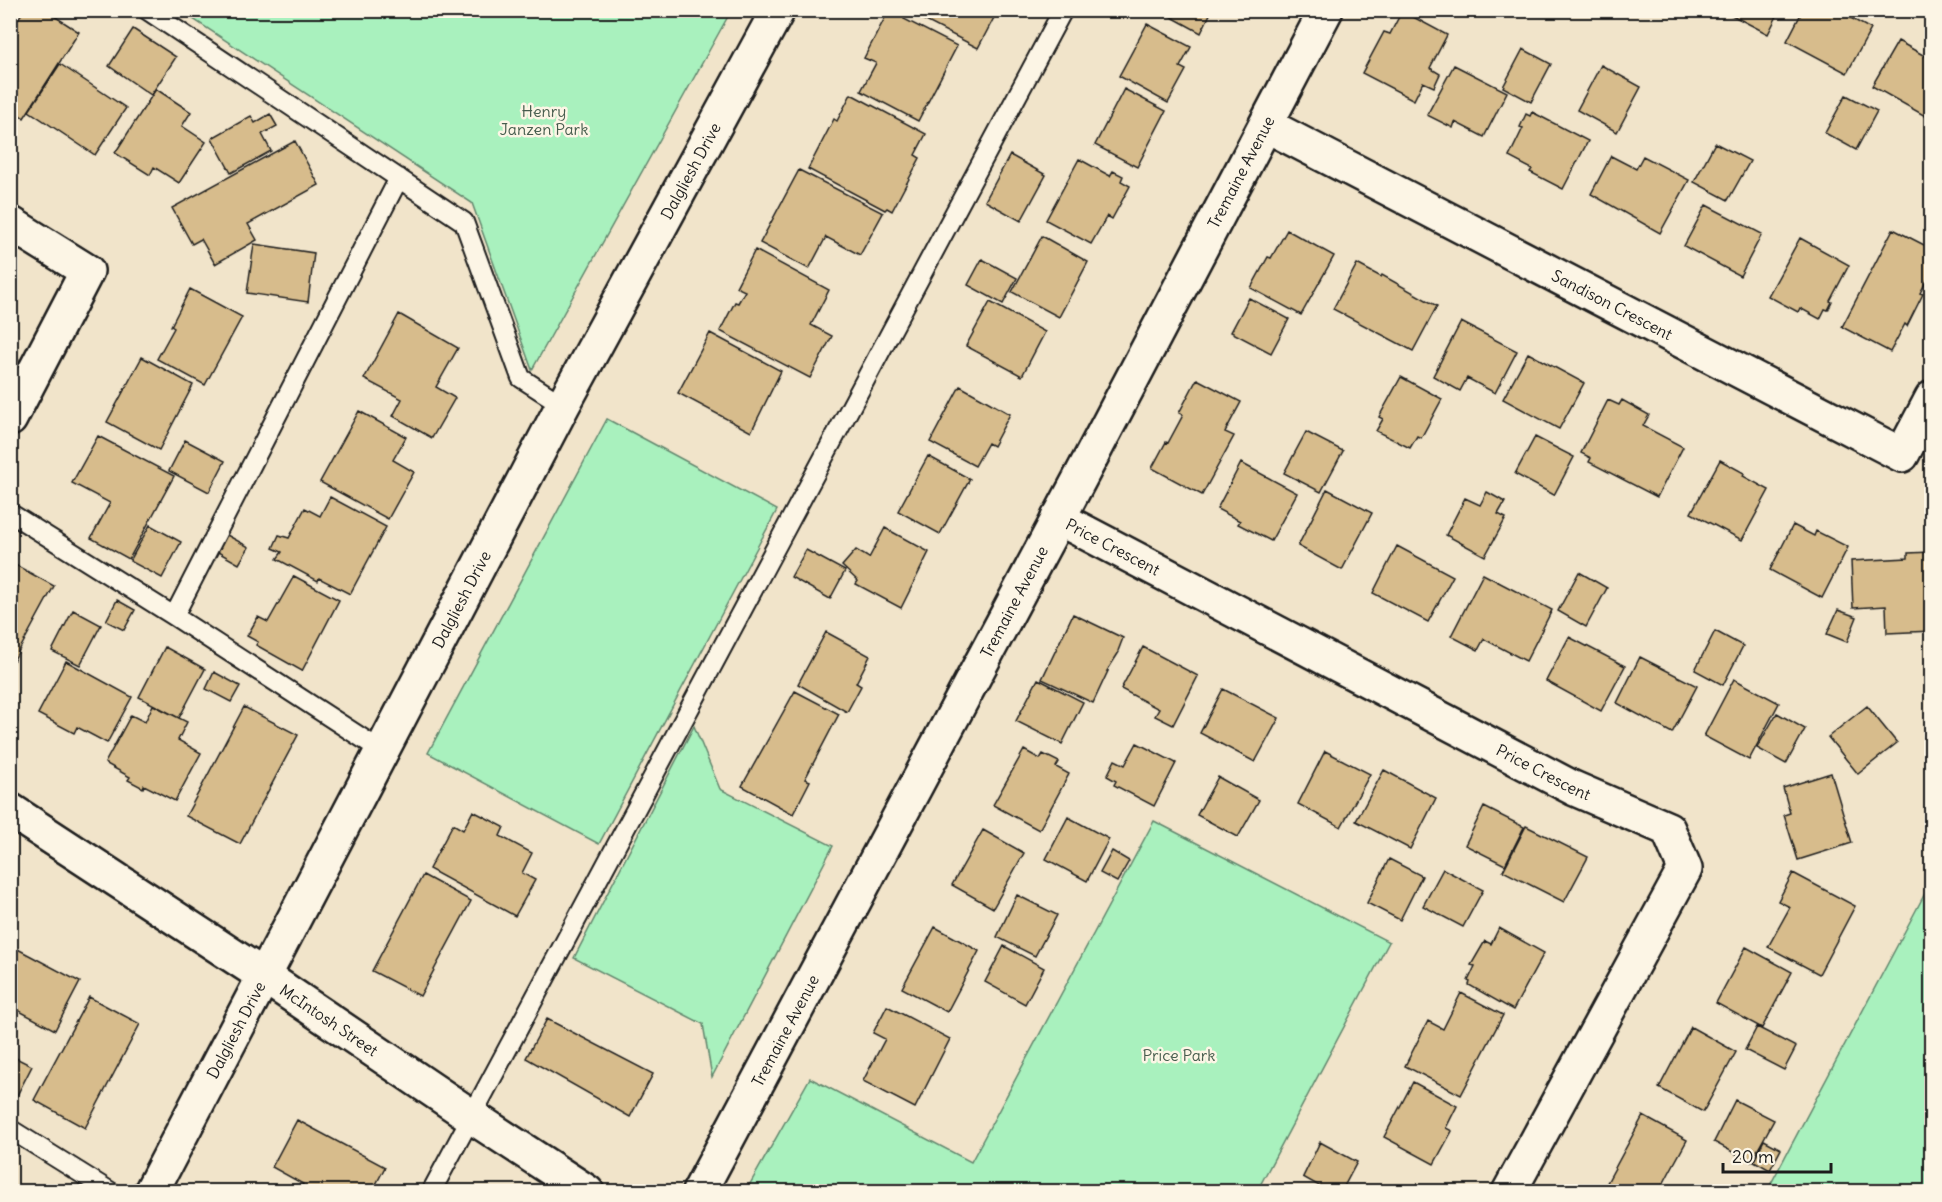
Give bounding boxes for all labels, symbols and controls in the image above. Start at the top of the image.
park label: Henry Janzen Park [500,101,588,139]
street label: Tremaine Avenue [1203,112,1279,232]
street label: Dalgliesh Drive [656,119,725,223]
street label: Sandison Crescent [1548,265,1676,344]
street label: Price Crescent [1062,514,1164,580]
street label: Tremaine Avenue [976,542,1052,661]
street label: Dalgliesh Drive [428,547,495,651]
street label: Price Crescent [1493,740,1594,805]
street label: Tremaine Avenue [747,971,823,1090]
street label: Dalgliesh Drive [202,978,270,1082]
street label: McIntosh Street [276,980,383,1061]
park label: Price Park [1142,1045,1216,1065]
scale bar [1723,1136,1831,1174]
text: 20 m [1732,1145,1774,1168]

